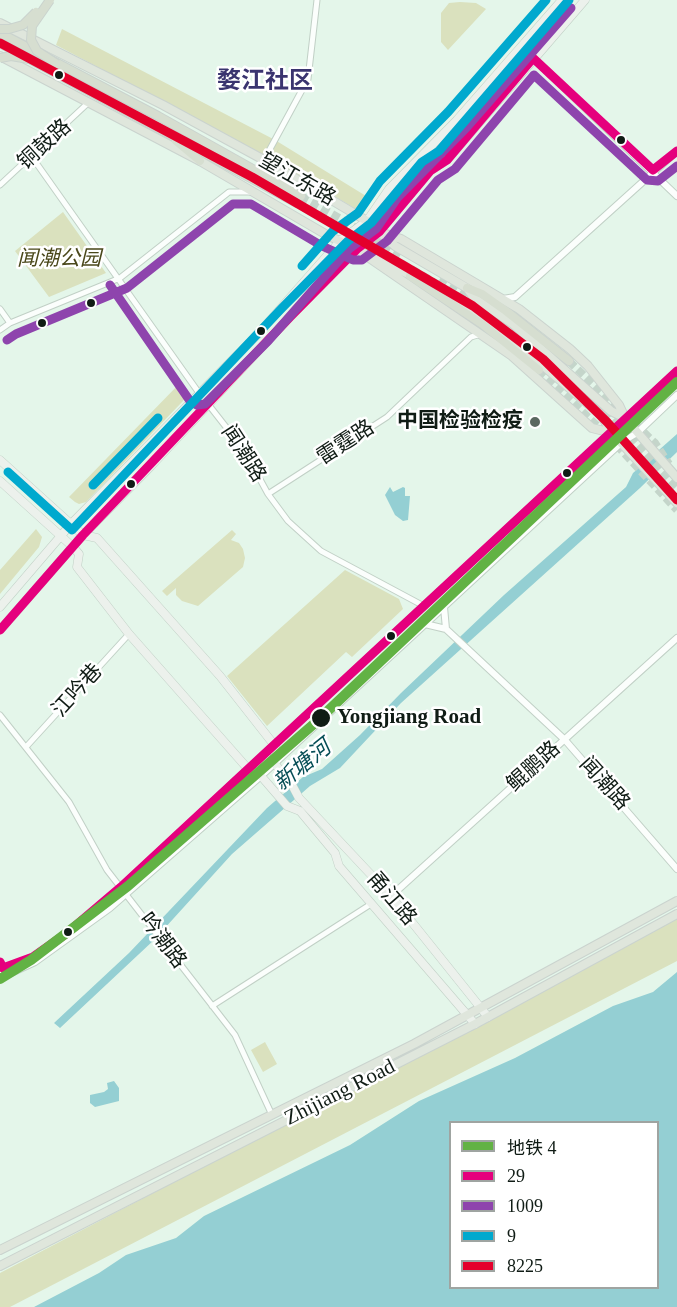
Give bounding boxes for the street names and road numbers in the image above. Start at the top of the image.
street label: 铜鼓路 [13,115,77,175]
street label: 望江东路 [254,148,340,212]
street label: 雷霆路 [313,415,379,471]
street label: 闻潮路 [215,421,271,487]
street label: 江吟巷 [48,659,108,723]
street label: 鲲鹏路 [502,737,566,797]
street label: 闻潮路 [574,752,634,816]
street label: 甬江路 [361,867,421,931]
street label: 吟潮路 [133,908,191,974]
street label: Zhijiang Road [280,1054,400,1132]

